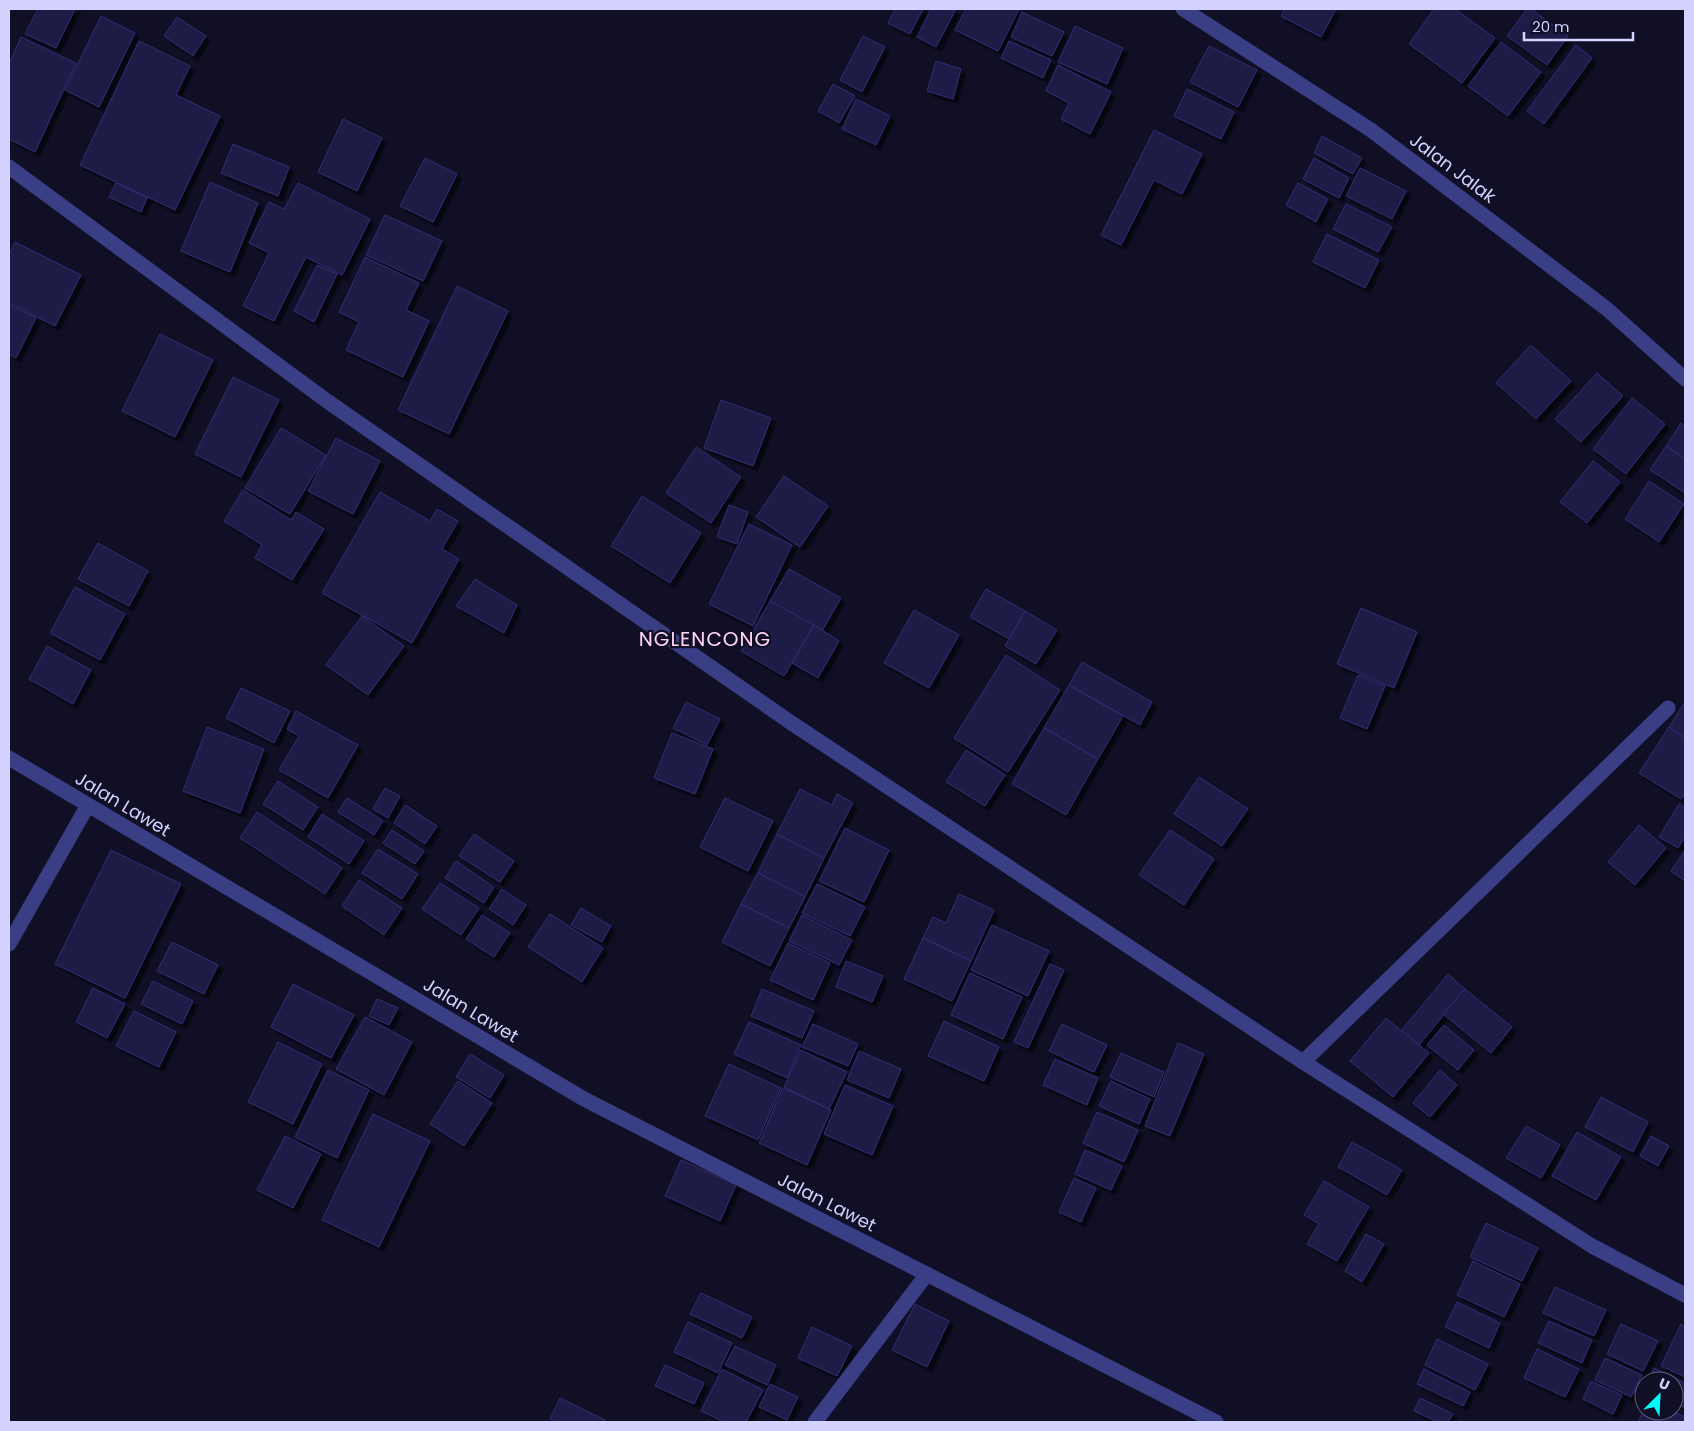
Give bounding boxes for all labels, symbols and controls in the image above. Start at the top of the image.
scale bar [1524,10,1633,42]
text: 20 m [1532,16,1570,37]
street label: Jalan Jalak [1405,127,1502,209]
district label: NGLENCONG [639,625,771,653]
street label: Jalan Lawet [71,766,175,842]
street label: Jalan Lawet [419,972,523,1048]
street label: Jalan Lawet [774,1167,880,1237]
north arrow [1634,1371,1684,1421]
text: U [1656,1373,1673,1395]

